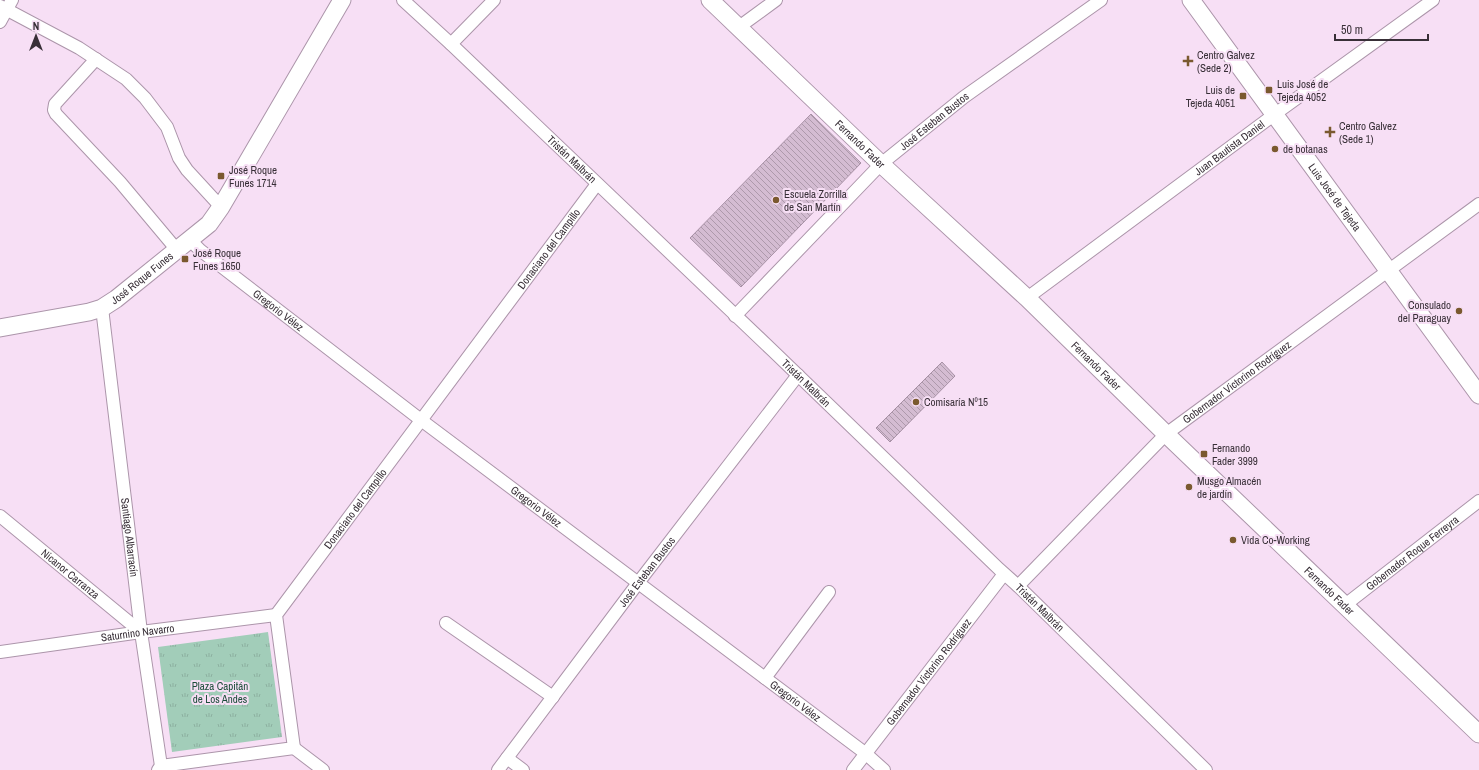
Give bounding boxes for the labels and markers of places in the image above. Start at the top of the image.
place label: Centro Galvez (Sede 2) [1197,48,1255,75]
marker: Centro Galvez (Sede 2) [1182,55,1194,67]
place label: Luis José de Tejeda 4052 [1277,77,1328,104]
place label: Luis de Tejeda 4051 [1186,83,1235,110]
marker: Luis José de Tejeda 4052 [1264,85,1274,95]
marker: Luis de Tejeda 4051 [1238,91,1248,101]
place label: Centro Galvez (Sede 1) [1339,119,1397,146]
marker: Centro Galvez (Sede 1) [1324,126,1336,138]
place label: de botanas [1283,142,1328,156]
marker: de botanas [1270,144,1280,154]
place label: José Roque Funes 1714 [229,163,277,190]
marker: José Roque Funes 1714 [216,171,226,181]
place label: Escuela Zorrilla de San Martín [784,187,847,214]
marker: Escuela Zorrilla de San Martín [771,195,781,205]
place label: José Roque Funes 1650 [193,246,241,273]
marker: José Roque Funes 1650 [180,254,190,264]
place label: Consulado del Paraguay [1398,298,1451,325]
marker: Consulado del Paraguay [1454,306,1464,316]
place label: Comisaría Nº15 [924,395,988,409]
marker: Comisaría Nº15 [911,397,921,407]
place label: Fernando Fader 3999 [1212,441,1258,468]
marker: Fernando Fader 3999 [1199,449,1209,459]
place label: Musgo Almacén de jardín [1197,474,1261,501]
marker: Musgo Almacén de jardín [1184,482,1194,492]
place label: Vida Co-Working [1241,533,1310,547]
marker: Vida Co-Working [1228,535,1238,545]

